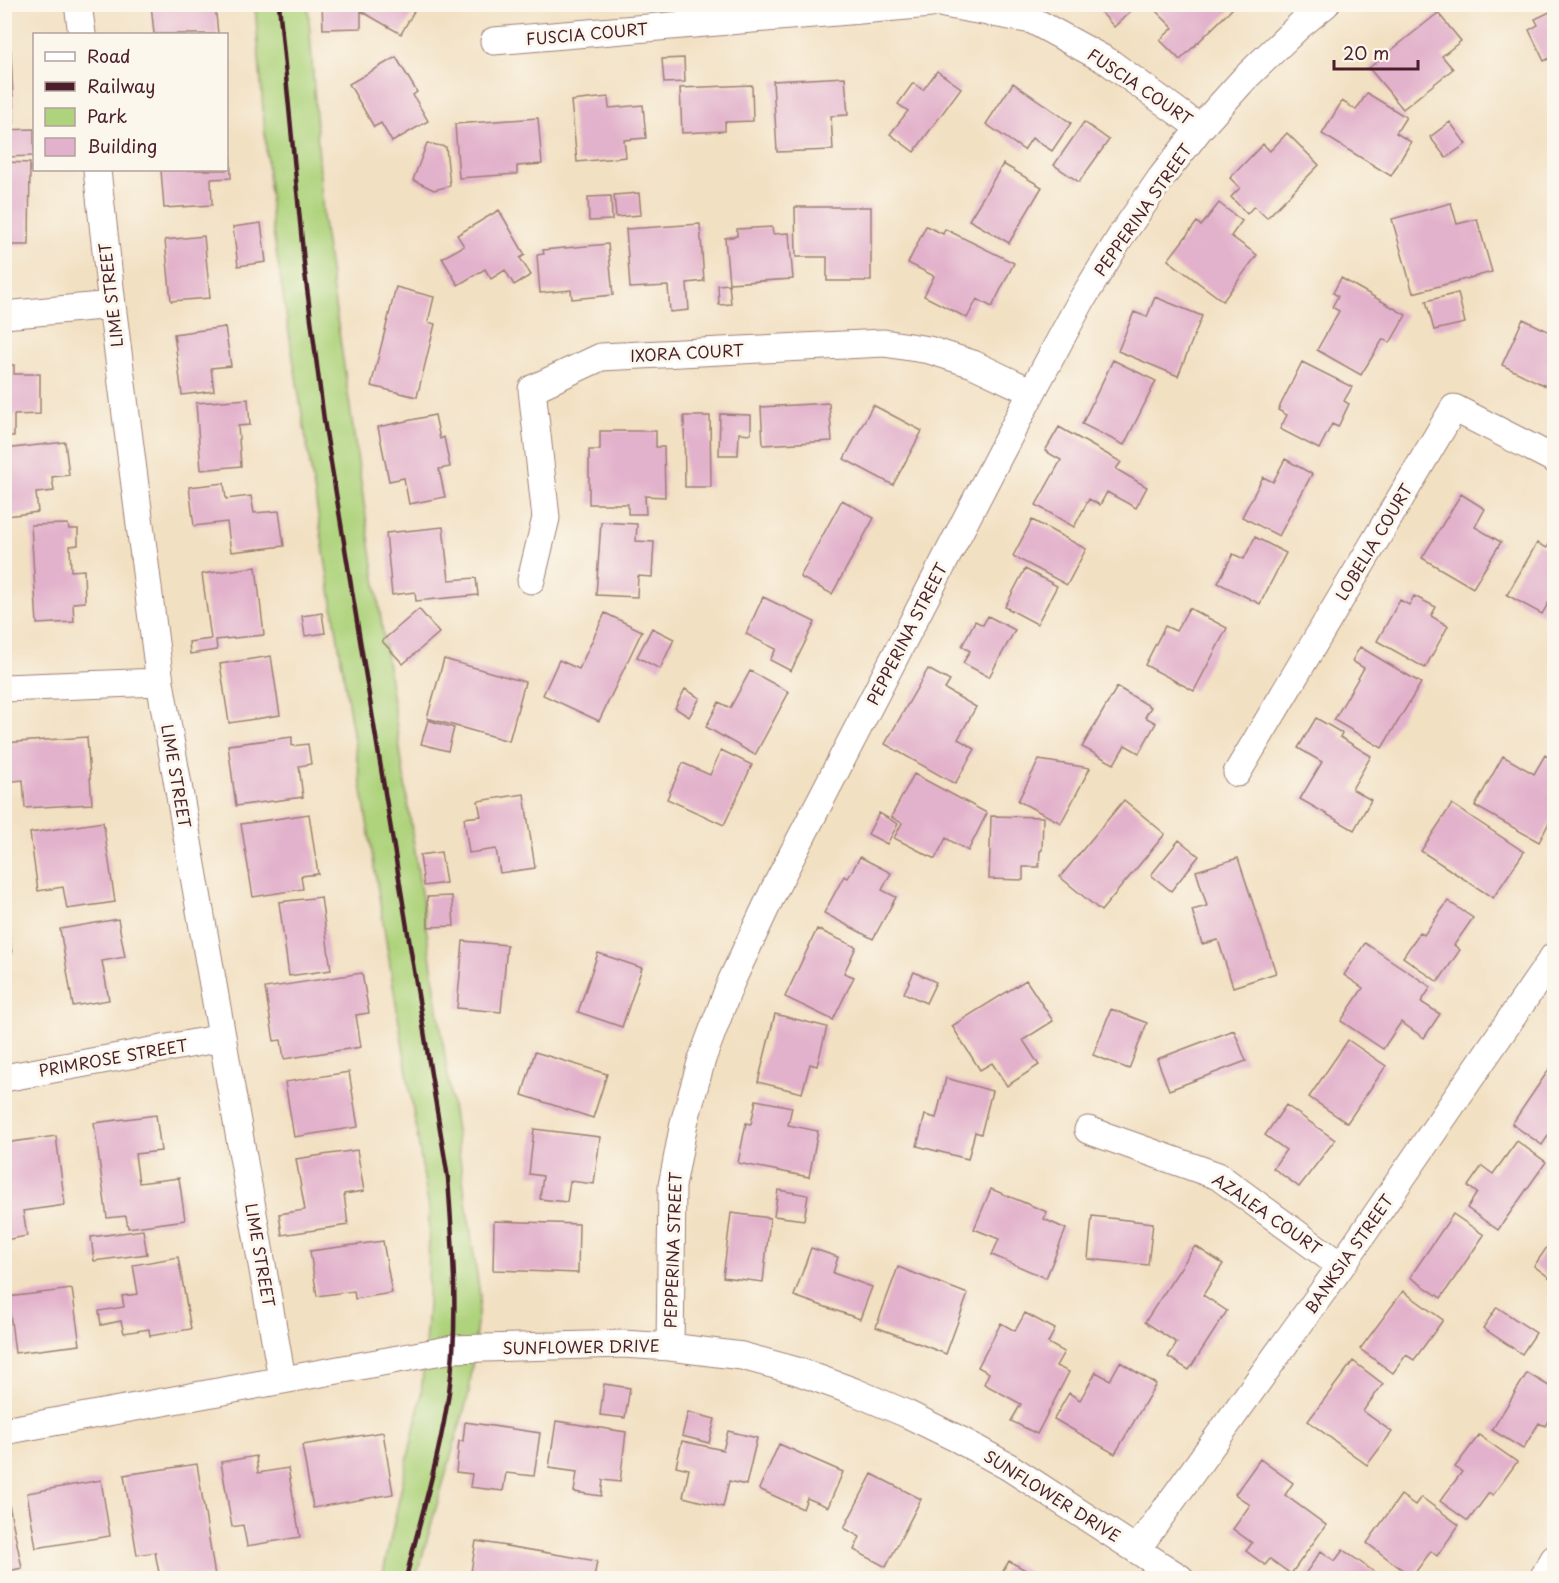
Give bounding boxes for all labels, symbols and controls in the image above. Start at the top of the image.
street label: FUSCIA COURT [525,16,649,50]
legend [33,33,228,171]
scale bar [1334,33,1418,71]
text: 20 m [1343,39,1389,66]
text: Road [87,42,131,69]
street label: FUSCIA COURT [1083,42,1198,130]
text: Railway [87,72,155,99]
text: Park [87,102,127,129]
text: Building [87,132,157,159]
street label: PEPPERINA STREET [1087,138,1197,280]
street label: LIME STREET [92,242,128,348]
street label: IXORA COURT [629,337,745,367]
street label: LOBELIA COURT [1329,479,1418,604]
street label: PEPPERINA STREET [860,558,952,709]
street label: LIME STREET [156,722,198,830]
street label: PRIMROSE STREET [36,1032,189,1082]
street label: AZALEA COURT [1208,1167,1327,1260]
street label: PEPPERINA STREET [657,1171,687,1329]
street label: BANKSIA STREET [1298,1189,1398,1318]
street label: LIME STREET [240,1201,282,1309]
street label: SUNFLOWER DRIVE [502,1333,660,1359]
street label: SUNFLOWER DRIVE [979,1443,1126,1547]

